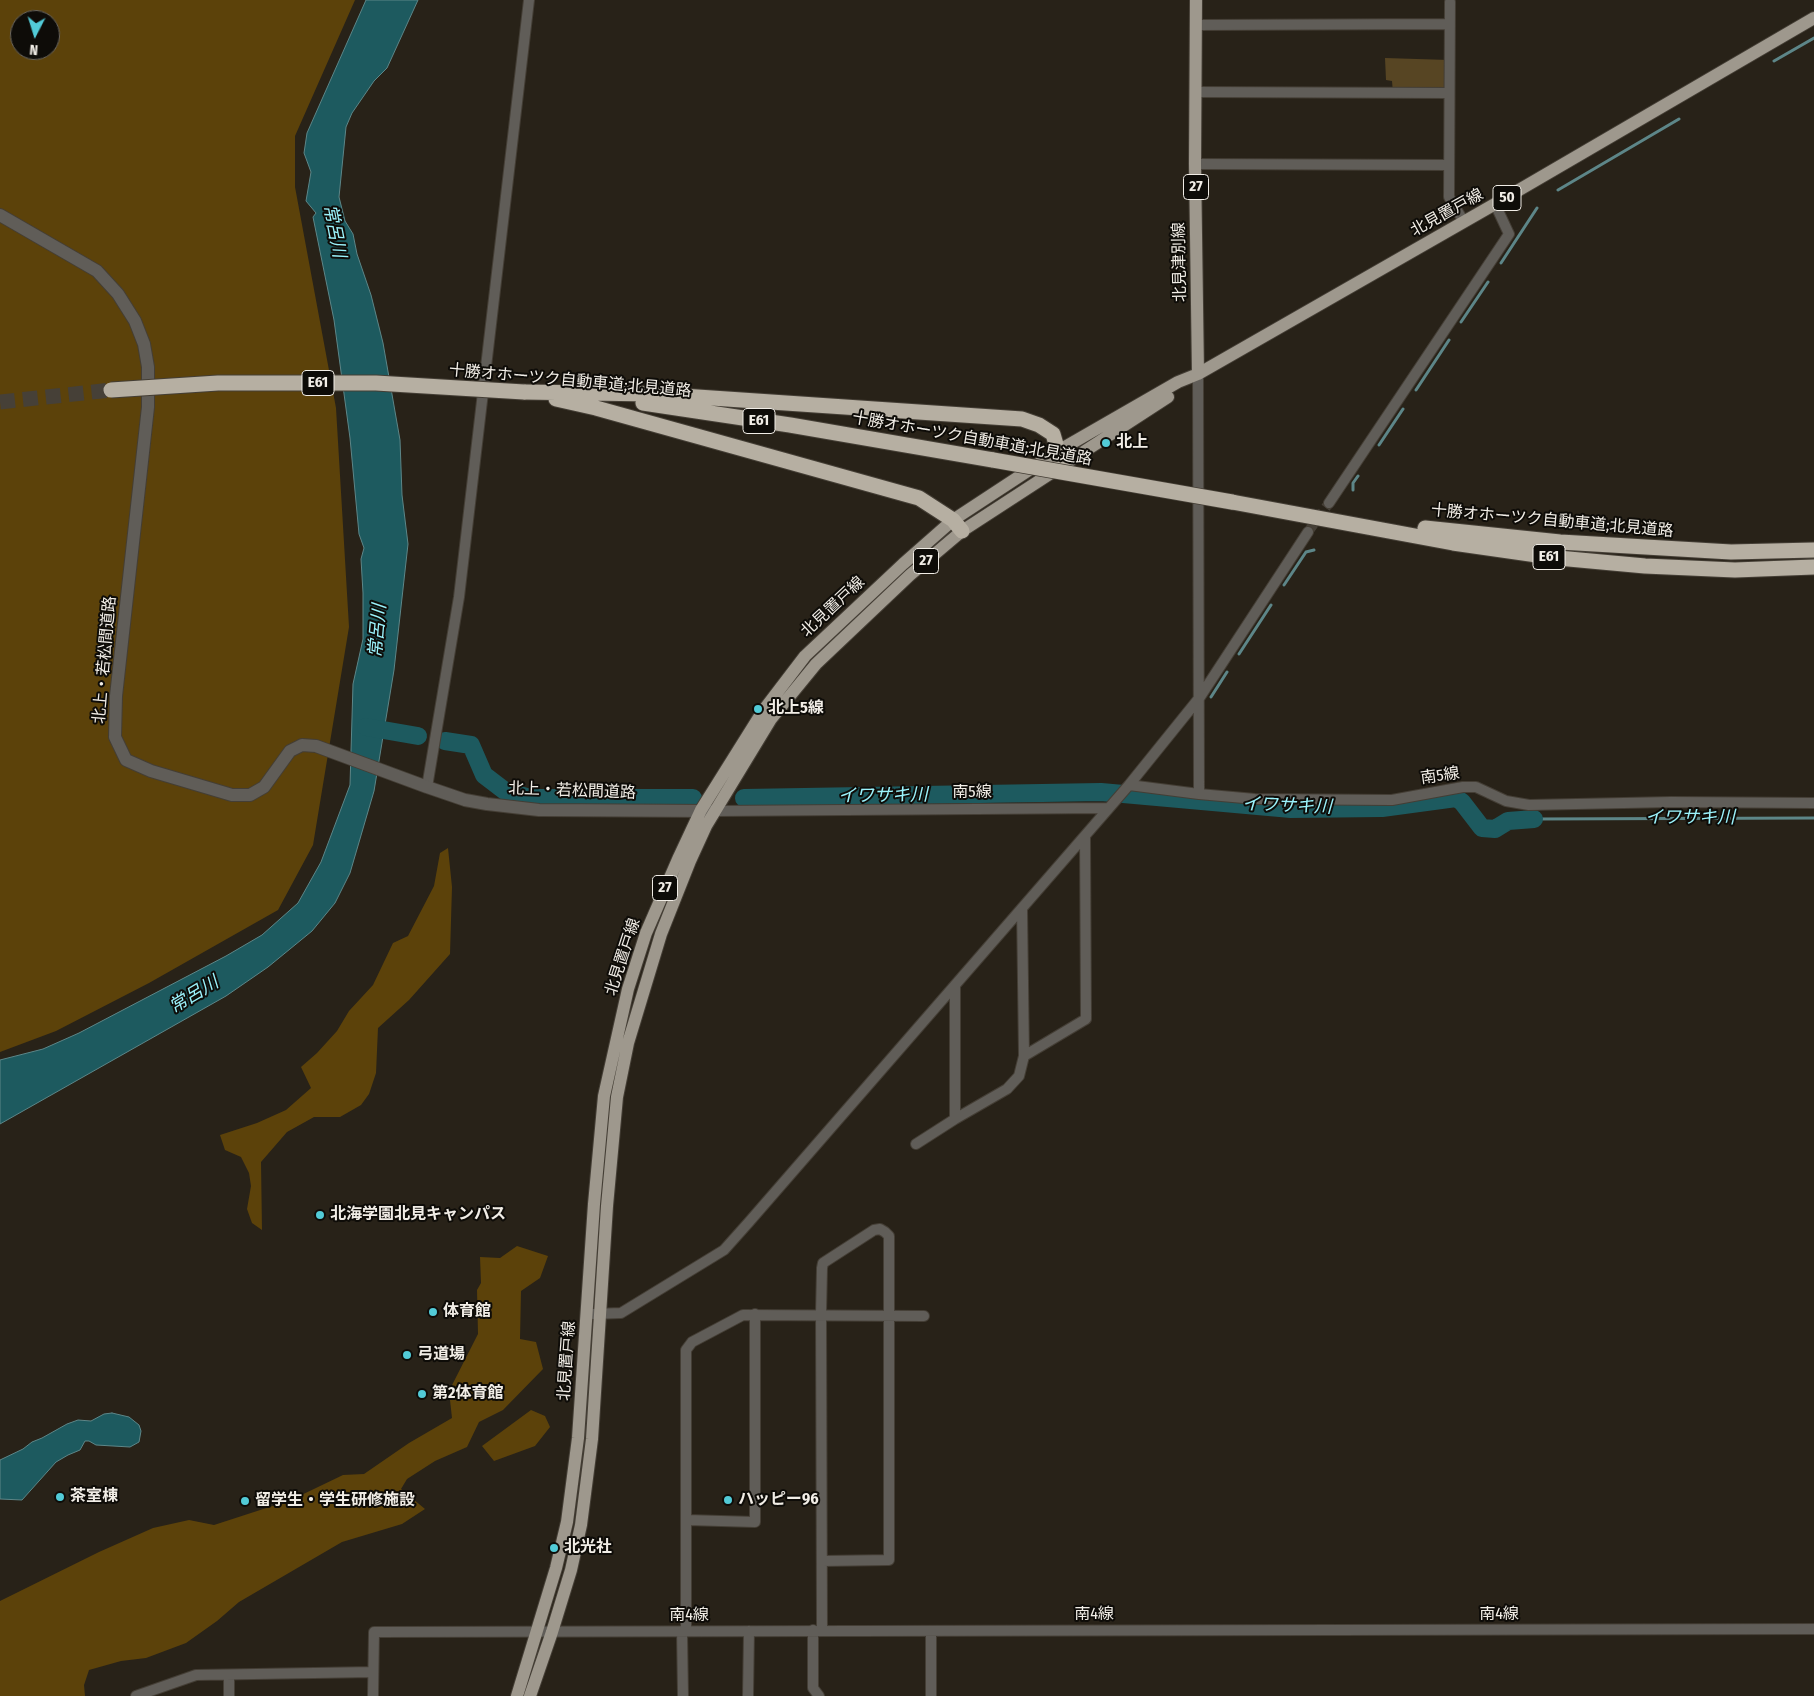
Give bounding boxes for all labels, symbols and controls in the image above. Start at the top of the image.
north arrow [10,10,60,60]
text: N [29,41,39,58]
road number: 27 [1184,174,1208,200]
street label: 北見置戸線 [1407,185,1487,241]
road number: 50 [1493,186,1521,210]
water label: 常呂川 [318,202,350,260]
street label: 北見津別線 [1170,222,1190,302]
street label: 十勝オホーツク自動車道;北見道路 [448,361,692,401]
road number: E61 [302,370,334,396]
road number: E61 [743,408,775,434]
street label: 十勝オホーツク自動車道;北見道路 [850,408,1094,470]
place label: 北上 [1116,433,1148,453]
marker: 北上 [1100,437,1112,449]
street label: 十勝オホーツク自動車道;北見道路 [1430,501,1674,541]
road number: E61 [1533,544,1565,570]
road number: 27 [914,548,938,574]
street label: 北見置戸線 [797,573,869,641]
street label: 北上・若松間道路 [90,595,120,725]
water label: 常呂川 [365,603,391,659]
place label: 北上5線 [768,699,824,719]
marker: 北上5線 [752,703,764,715]
street label: 南5線 [1419,764,1461,788]
street label: 北上・若松間道路 [508,779,636,803]
street label: 南5線 [952,783,992,803]
water label: イワサキ川 [838,784,928,808]
water label: イワサキ川 [1242,794,1332,818]
water label: イワサキ川 [1645,807,1735,829]
road number: 27 [652,876,678,900]
street label: 北見置戸線 [602,916,644,998]
water label: 常呂川 [165,972,223,1018]
place label: 北海学園北見キャンパス [330,1205,506,1225]
marker: 北海学園北見キャンパス [314,1209,326,1221]
place label: 体育館 [443,1302,491,1322]
marker: 体育館 [427,1306,439,1318]
street label: 北見置戸線 [555,1320,579,1402]
place label: 弓道場 [417,1345,465,1365]
marker: 弓道場 [401,1349,413,1361]
place label: 第2体育館 [432,1384,503,1404]
marker: 第2体育館 [416,1388,428,1400]
place label: 茶室棟 [70,1487,118,1507]
place label: ハッピー96 [738,1490,819,1510]
marker: 茶室棟 [54,1491,66,1503]
place label: 留学生・学生研修施設 [255,1491,415,1511]
marker: ハッピー96 [722,1494,734,1506]
marker: 留学生・学生研修施設 [239,1495,251,1507]
place label: 北光社 [564,1538,612,1558]
marker: 北光社 [548,1542,560,1554]
street label: 南4線 [1074,1605,1114,1625]
street label: 南4線 [1479,1605,1519,1625]
street label: 南4線 [669,1606,709,1626]

